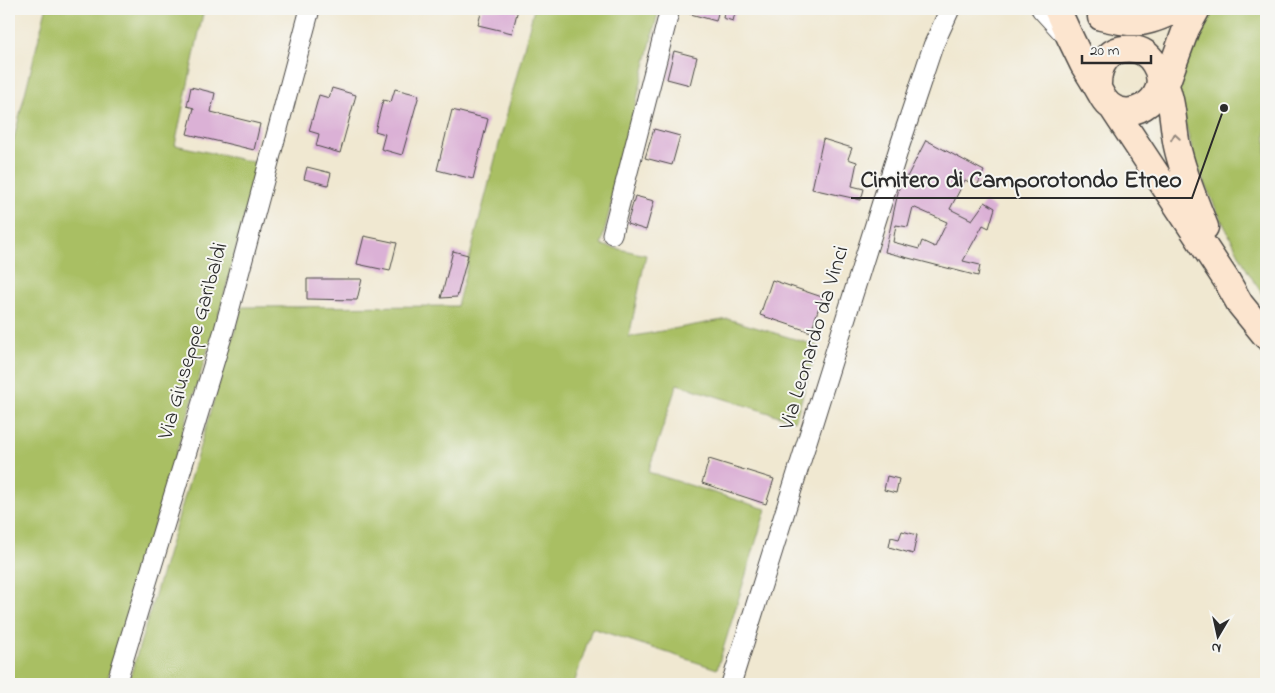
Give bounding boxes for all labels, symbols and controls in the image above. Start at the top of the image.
scale bar [1082,32,1151,64]
text: 20 m [1090,40,1120,62]
one-way arrow [1171,132,1181,141]
callout: Cimitero di Camporotondo Etneo [851,159,1192,198]
text: Cimitero di Camporotondo Etneo [860,164,1182,199]
street label: Via Giuseppe Garibaldi [150,239,237,444]
street label: Via Leonardo da Vinci [772,242,858,435]
north arrow [1192,610,1242,660]
text: N [1210,636,1223,658]

